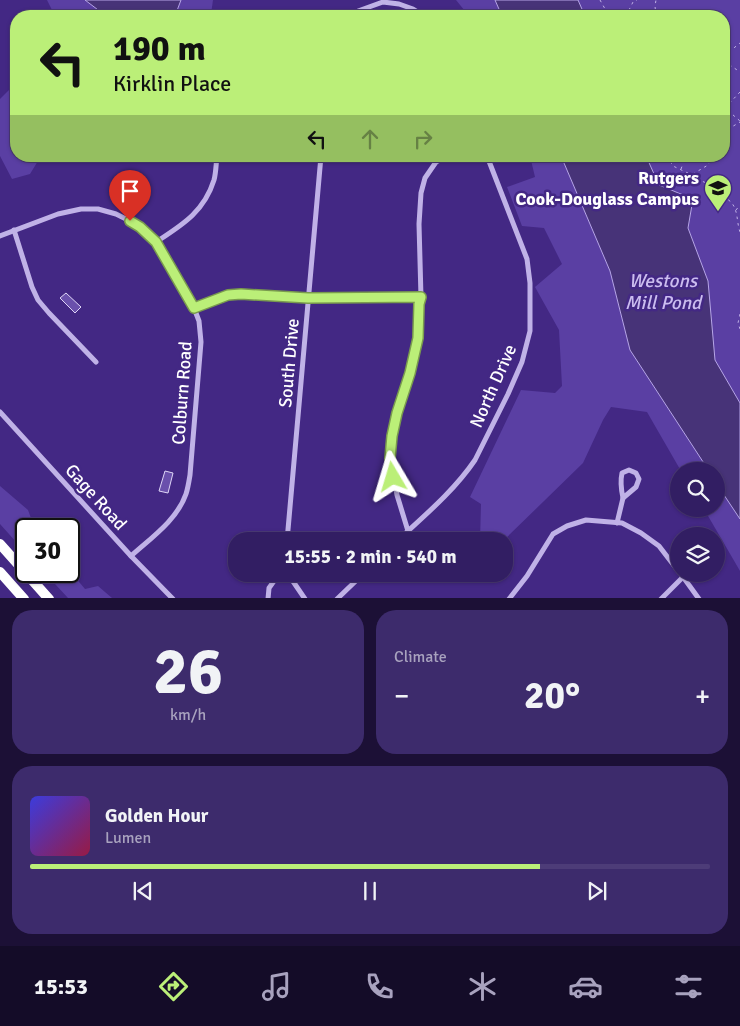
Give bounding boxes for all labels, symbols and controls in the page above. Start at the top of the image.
text: 190 m [113,27,206,70]
icon: left [30,30,95,95]
text: Kirklin Place [113,70,231,97]
icon: left [303,125,331,153]
icon: ahead [356,125,384,153]
icon: right [409,125,437,153]
place label: Rutgers Cook-Douglass Campus [515,167,699,210]
pin [109,170,151,221]
school or university icon: Rutgers Cook-Douglass Campus [703,173,733,212]
icon: arrive [116,177,144,205]
water label: Westons Mill Pond [625,269,703,315]
street label: South Drive [274,317,304,409]
street label: Colburn Road [167,341,197,445]
street label: North Drive [465,341,521,431]
position arrow [366,450,418,502]
street label: Gage Road [61,459,131,535]
map controls [670,462,725,582]
button: search [670,462,725,517]
speed limit sign: 30 [15,518,80,583]
button: layers [670,527,725,582]
text: 15:55 · 2 min · 540 m [284,545,457,569]
text: 26 [153,632,223,712]
text: Climate [394,647,447,667]
text: 20° [524,672,580,719]
text: − [394,679,409,713]
text: + [695,679,710,713]
text: km/h [170,705,206,725]
text: Golden Hour [105,804,208,828]
text: Lumen [105,828,151,848]
icon: previous [129,877,157,905]
icon: pause [356,877,384,905]
icon: next [583,877,611,905]
icon: directions [156,969,191,1004]
icon: music [259,969,294,1004]
icon: phone [362,969,397,1004]
icon: climate [465,969,500,1004]
icon: car [568,969,603,1004]
icon: filters [671,969,706,1004]
text: 15:53 [34,973,88,1000]

